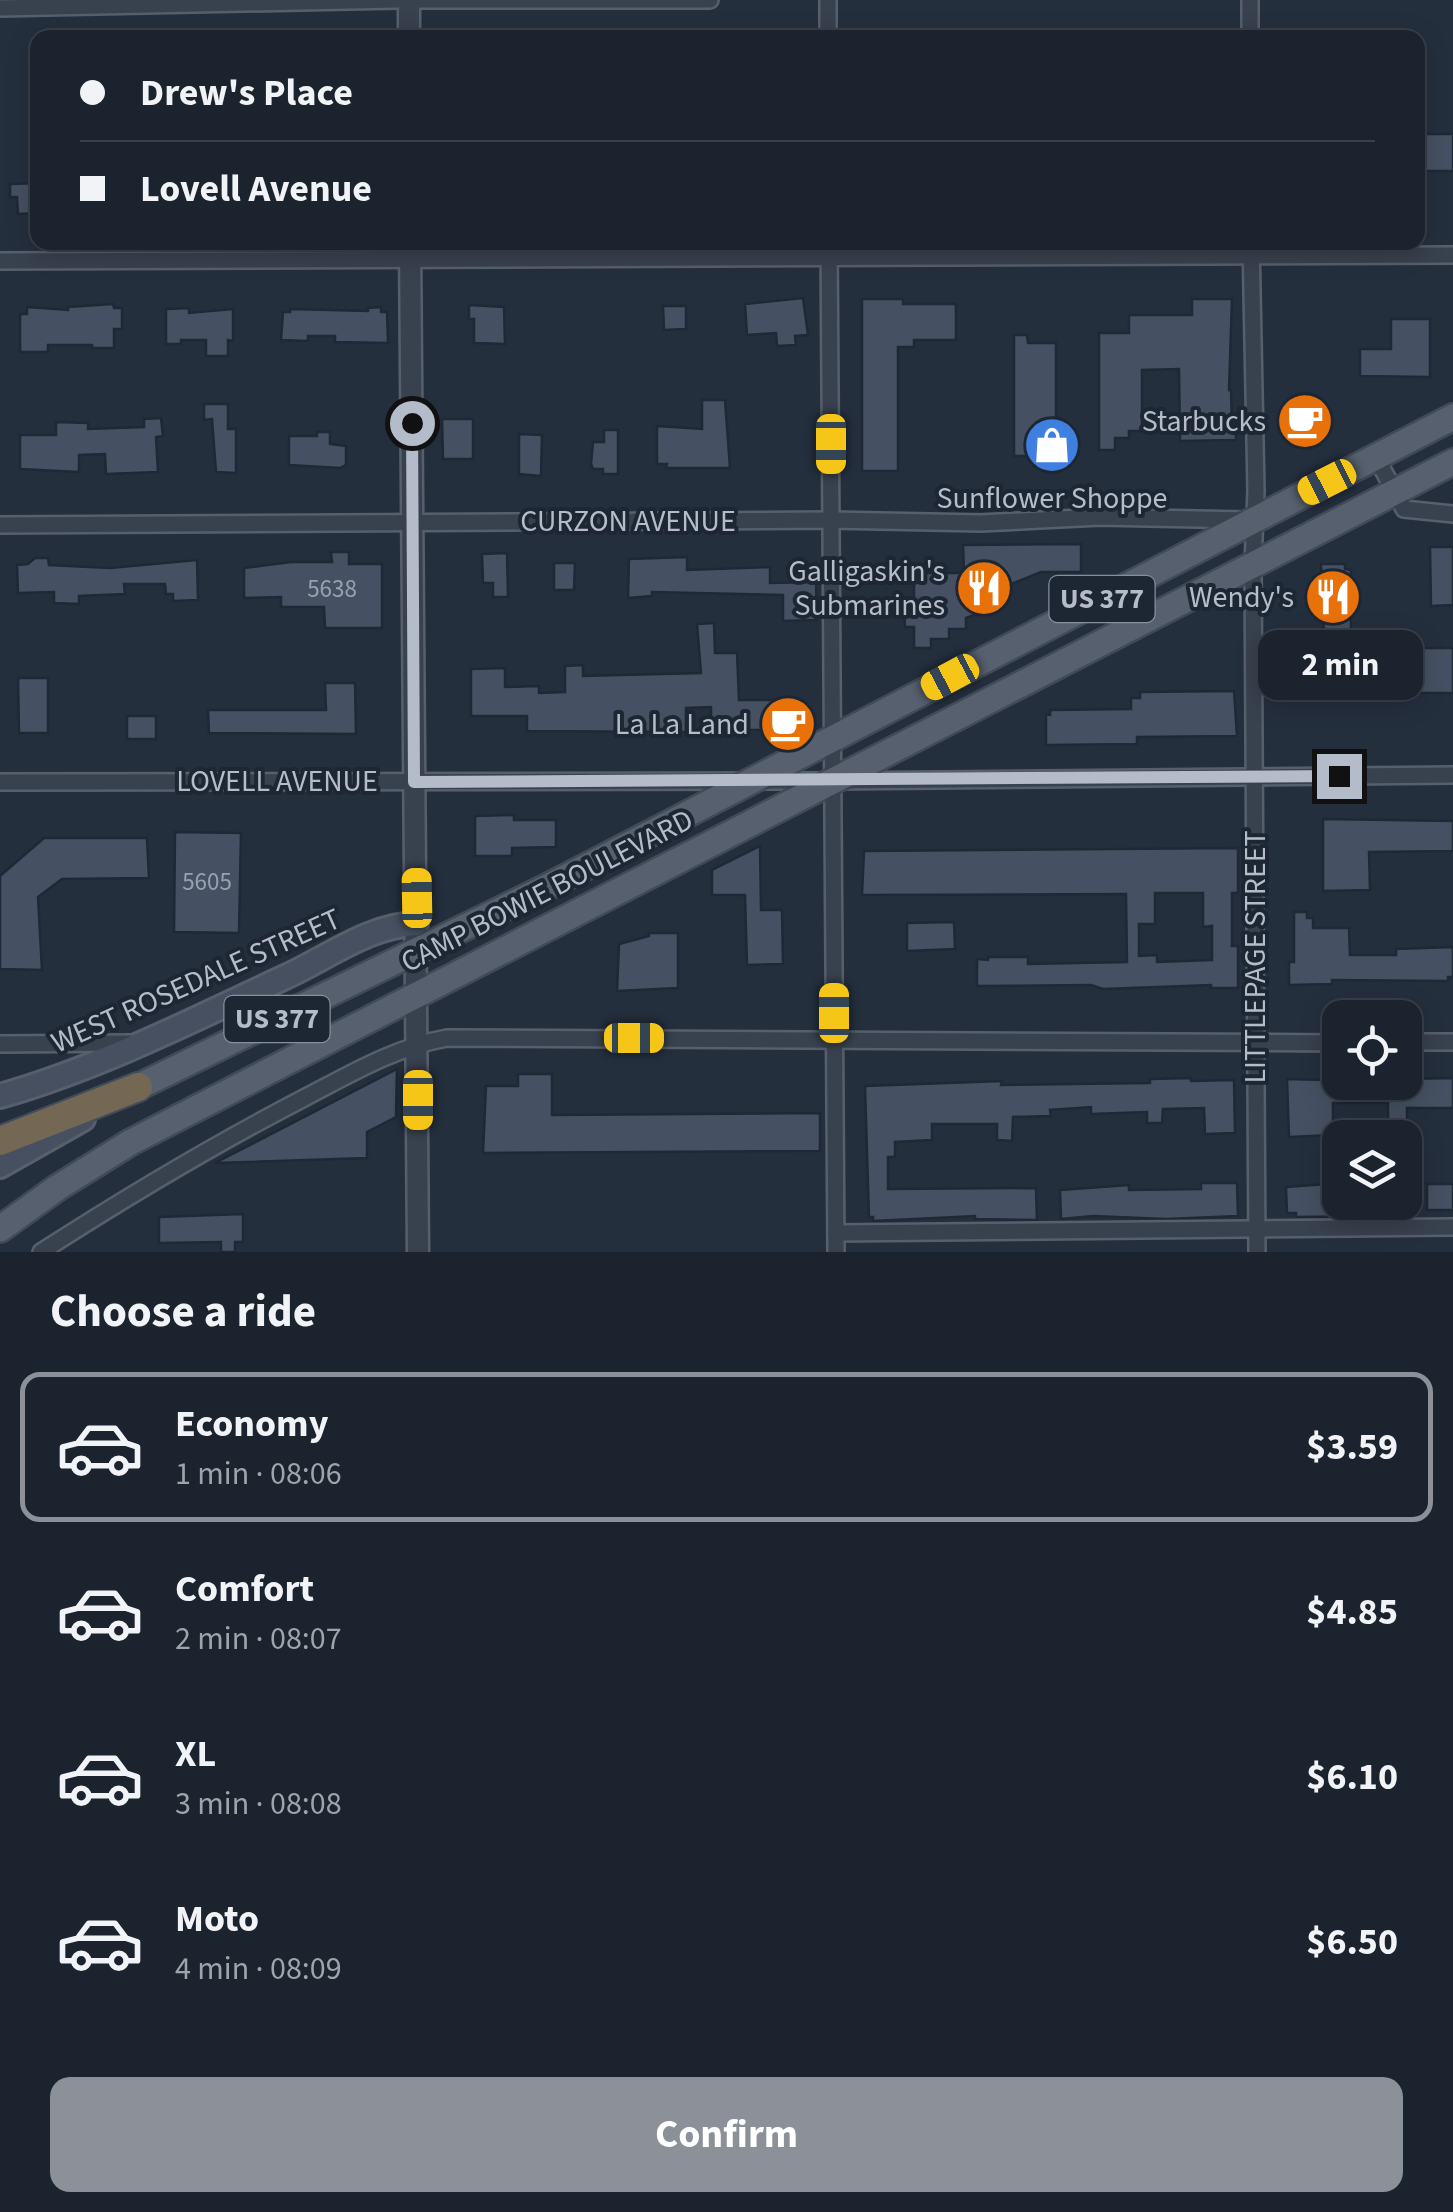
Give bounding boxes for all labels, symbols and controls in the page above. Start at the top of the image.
text: Drew's Place [140,66,353,120]
text: Lovell Avenue [140,162,372,216]
cafe icon: Starbucks [1275,391,1335,451]
place label: Starbucks [1142,400,1266,443]
route start [390,401,435,446]
car [816,414,846,474]
shop icon: Sunflower Shoppe [1022,415,1082,475]
car [1293,455,1361,509]
place label: Sunflower Shoppe [937,477,1167,520]
street label: CURZON AVENUE [520,500,736,543]
place label: Galligaskin's Submarines [788,550,945,627]
restaurant icon: Galligaskin's Submarines [954,558,1014,618]
restaurant icon: Wendy's [1303,567,1363,627]
house number: 5638 [307,571,357,607]
road number: US 377 [1050,576,1154,622]
place label: Wendy's [1189,576,1294,619]
callout: 2 min [1256,631,1422,701]
text: 2 min [1302,642,1379,688]
car [916,650,984,704]
cafe icon: La La Land [758,694,818,754]
place label: La La Land [615,703,749,746]
route end [1317,754,1362,799]
street label: LOVELL AVENUE [176,760,378,803]
street label: CAMP BOWIE BOULEVARD [393,799,701,983]
street label: LITTLEPAGE STREET [1234,830,1277,1084]
house number: 5605 [182,864,232,900]
car [401,868,433,928]
street label: WEST ROSEDALE STREET [44,898,348,1064]
car [819,983,849,1043]
road number: US 377 [224,996,330,1042]
map controls [1322,1000,1422,1220]
button: locate [1322,1000,1422,1100]
car [604,1023,664,1053]
car [403,1070,433,1130]
button: layers [1322,1120,1422,1220]
text: Choose a ride [50,1280,316,1344]
text: Economy [175,1397,328,1451]
icon: car [55,1402,145,1492]
text: $3.59 [1306,1420,1398,1474]
text: 1 min · 08:06 [175,1451,342,1497]
text: Comfort [175,1562,314,1616]
icon: car [55,1567,145,1657]
text: $4.85 [1306,1585,1398,1639]
text: 2 min · 08:07 [175,1616,342,1662]
text: XL [175,1727,216,1781]
icon: car [55,1732,145,1822]
text: $6.10 [1306,1750,1398,1804]
text: 3 min · 08:08 [175,1781,342,1827]
text: Moto [175,1892,259,1946]
icon: car [55,1897,145,1987]
text: $6.50 [1306,1915,1398,1969]
text: 4 min · 08:09 [175,1946,342,1992]
button: Confirm [50,2077,1403,2192]

